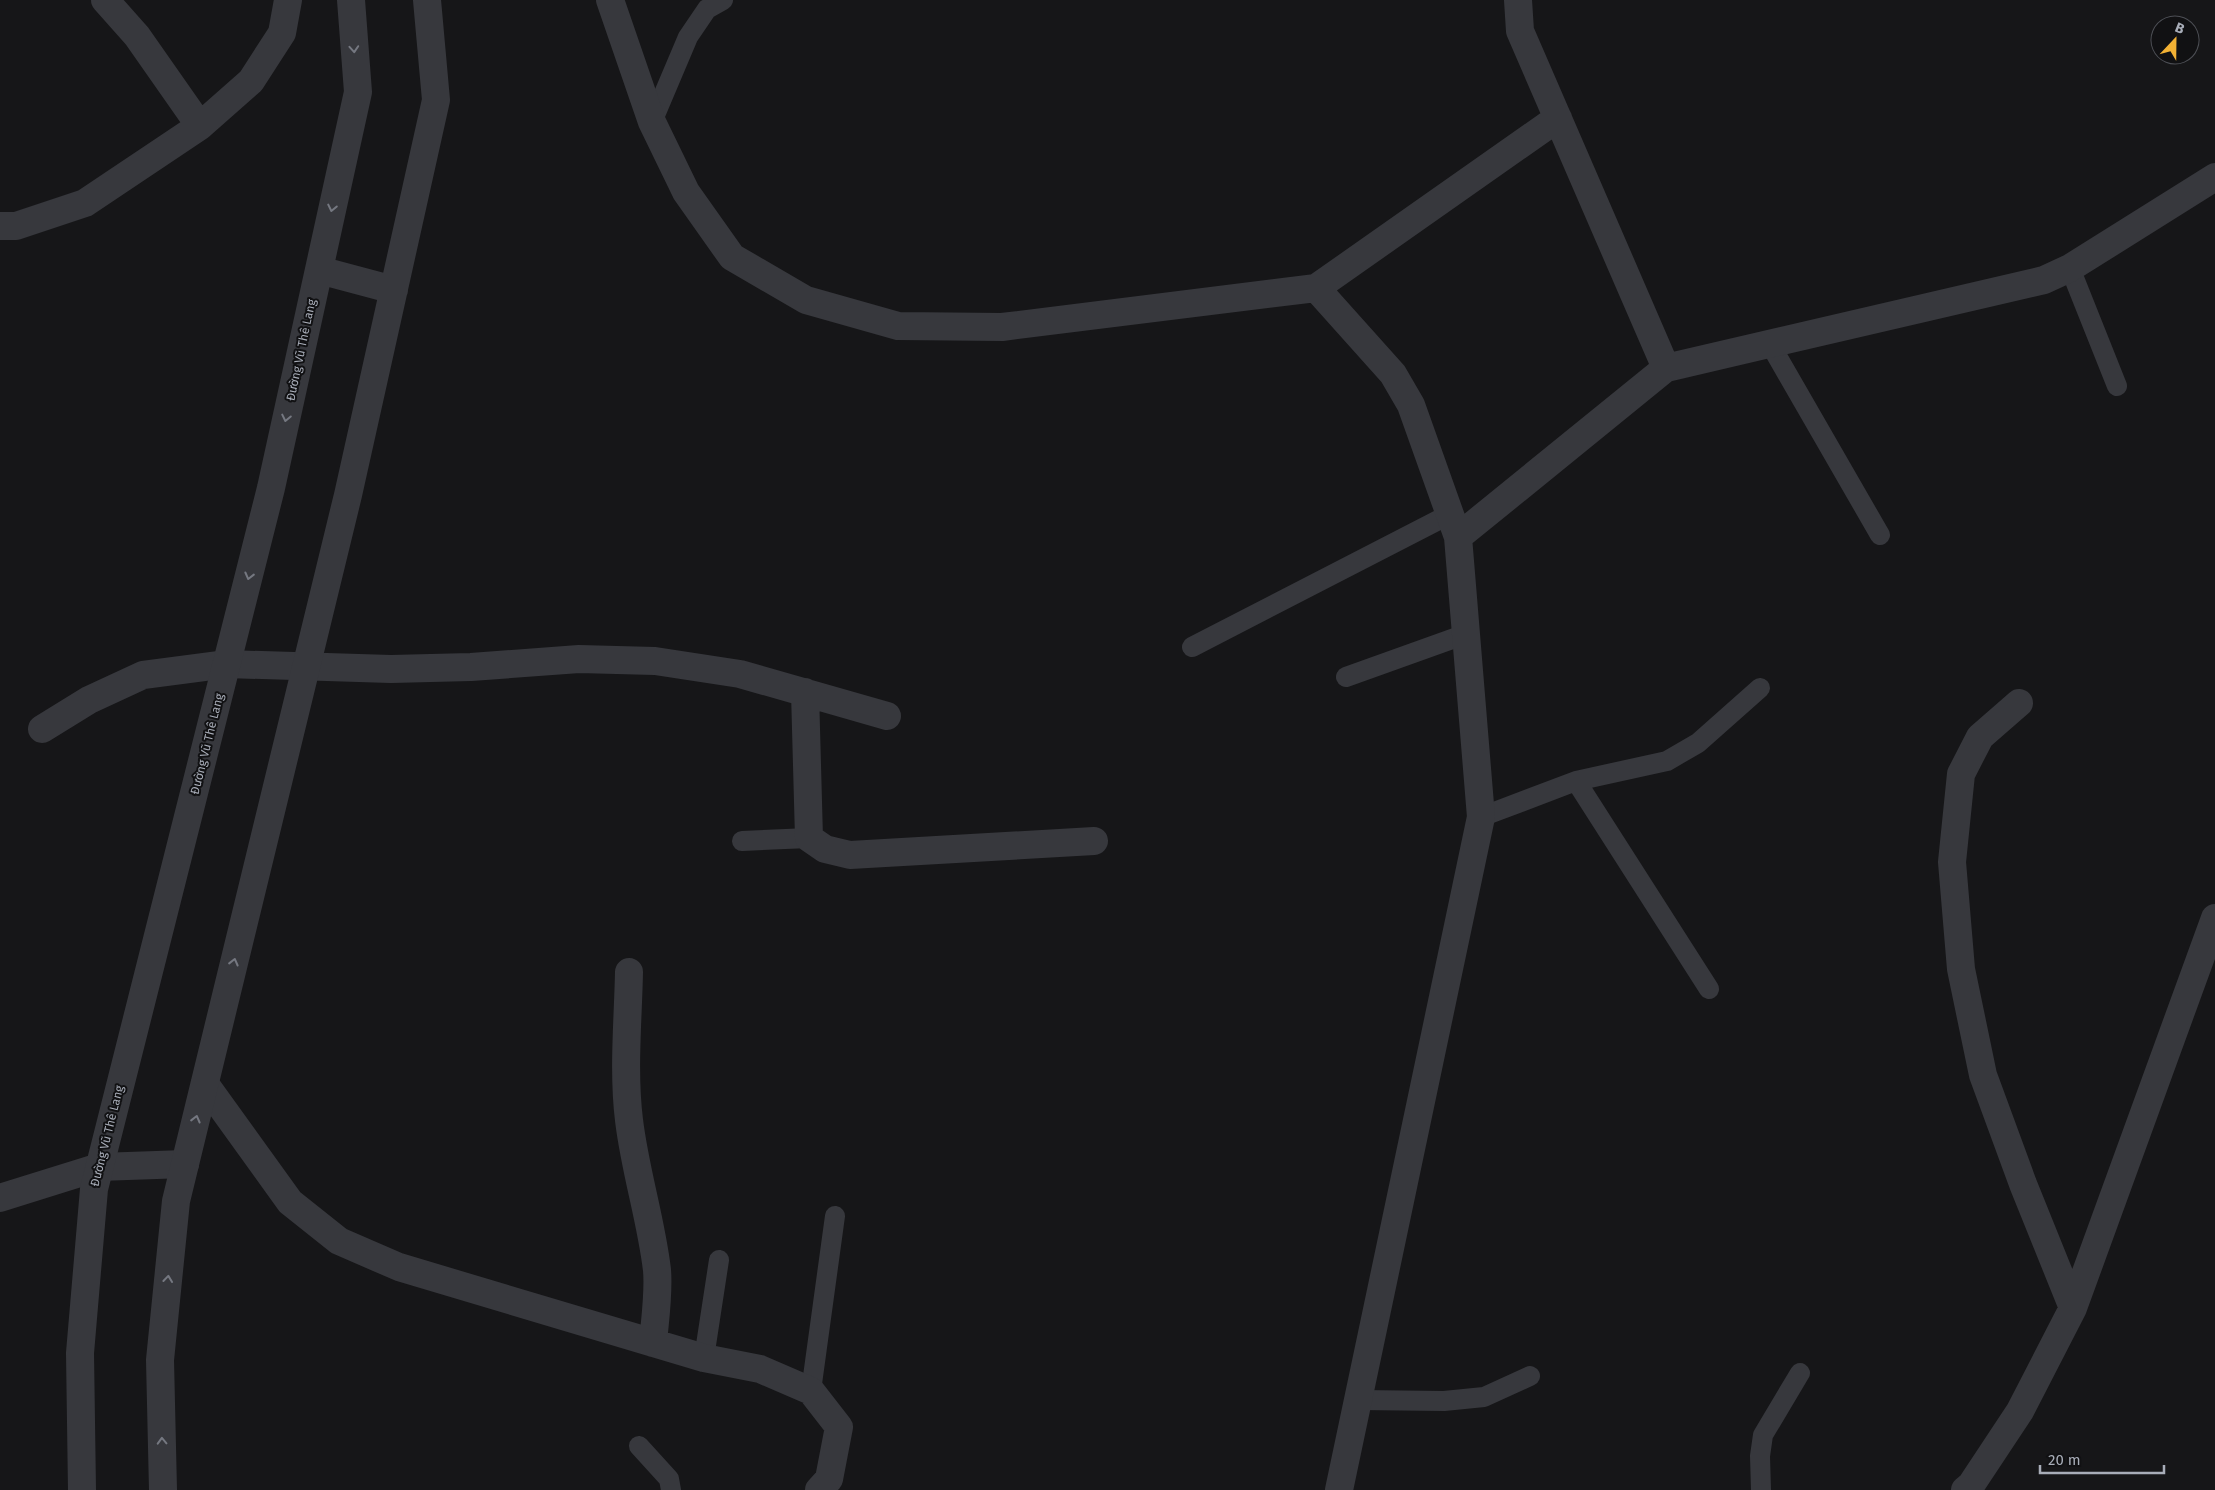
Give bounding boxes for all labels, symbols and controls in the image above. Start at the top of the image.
north arrow [2150,15,2200,65]
text: B [2172,19,2187,38]
one-way arrow [349,45,360,53]
one-way arrow [327,204,338,213]
street label: Đường Vũ Thê Lang [283,297,319,402]
one-way arrow [282,414,292,423]
one-way arrow [244,572,255,581]
street label: Đường Vũ Thê Lang [188,691,227,796]
one-way arrow [228,957,239,966]
street label: Đường Vũ Thê Lang [88,1083,127,1188]
one-way arrow [190,1115,201,1124]
one-way arrow [162,1275,173,1283]
one-way arrow [157,1437,167,1445]
scale bar [2040,1442,2164,1474]
text: 20 m [2048,1451,2081,1469]

